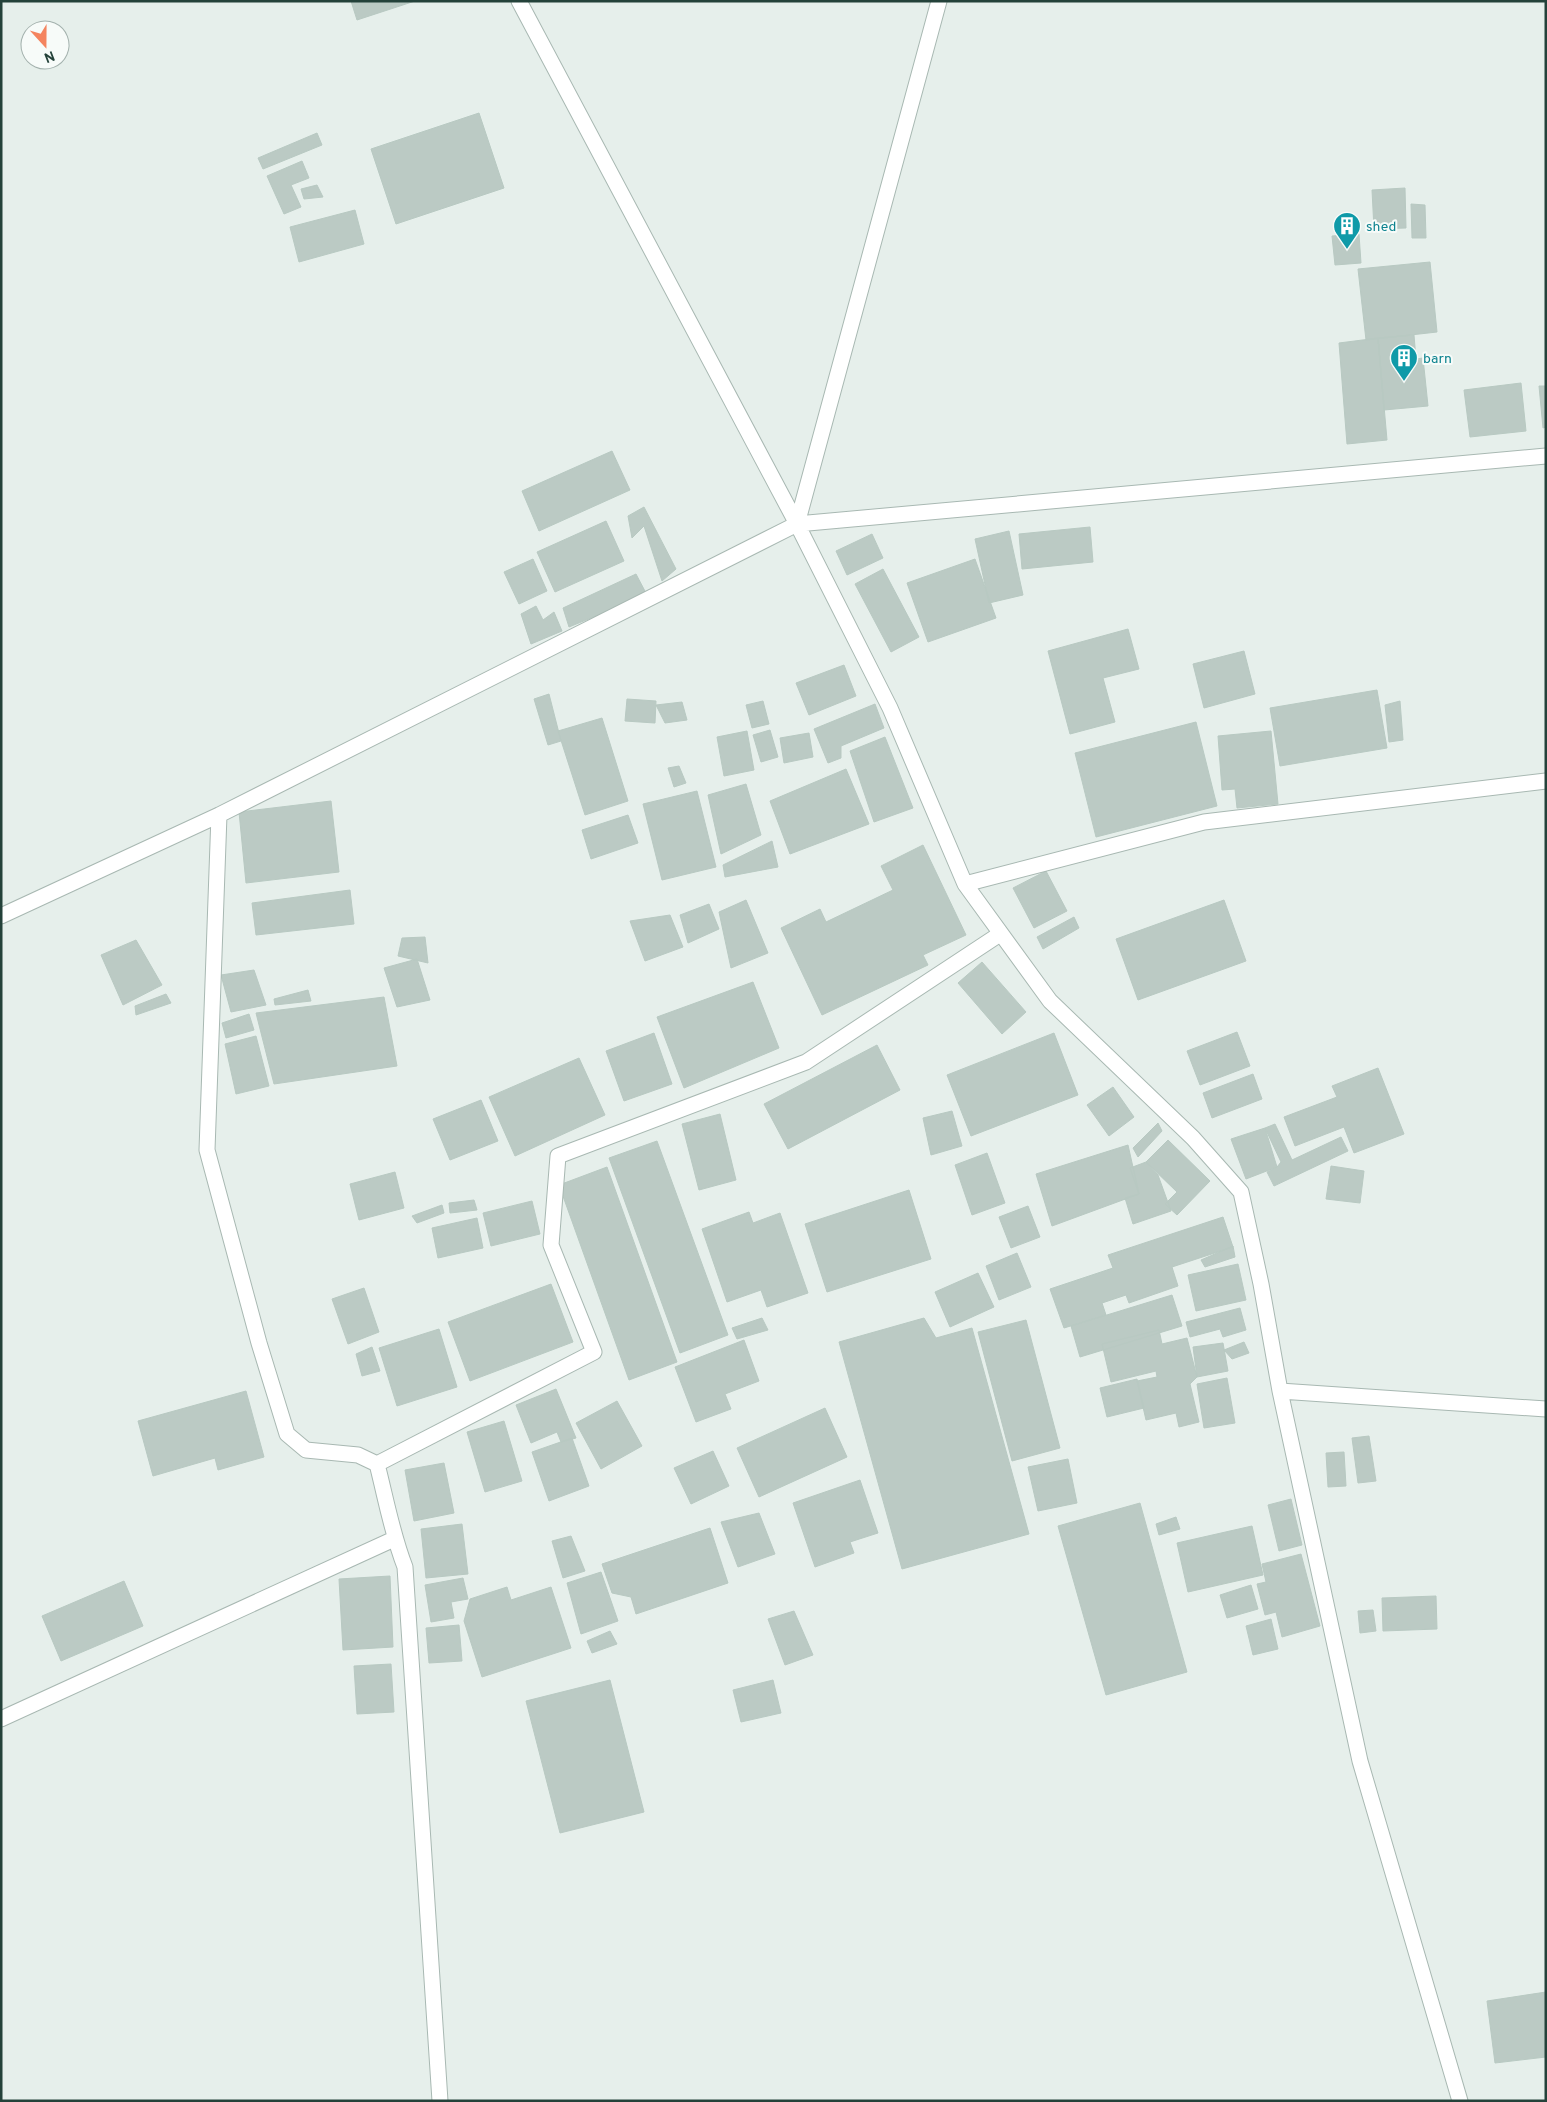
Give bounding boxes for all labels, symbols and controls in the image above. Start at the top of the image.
north arrow [20,20,70,70]
text: N [41,46,57,65]
building icon: shed [1332,211,1362,250]
place label: shed [1366,219,1396,236]
building icon: barn [1389,343,1419,382]
place label: barn [1423,351,1452,368]

